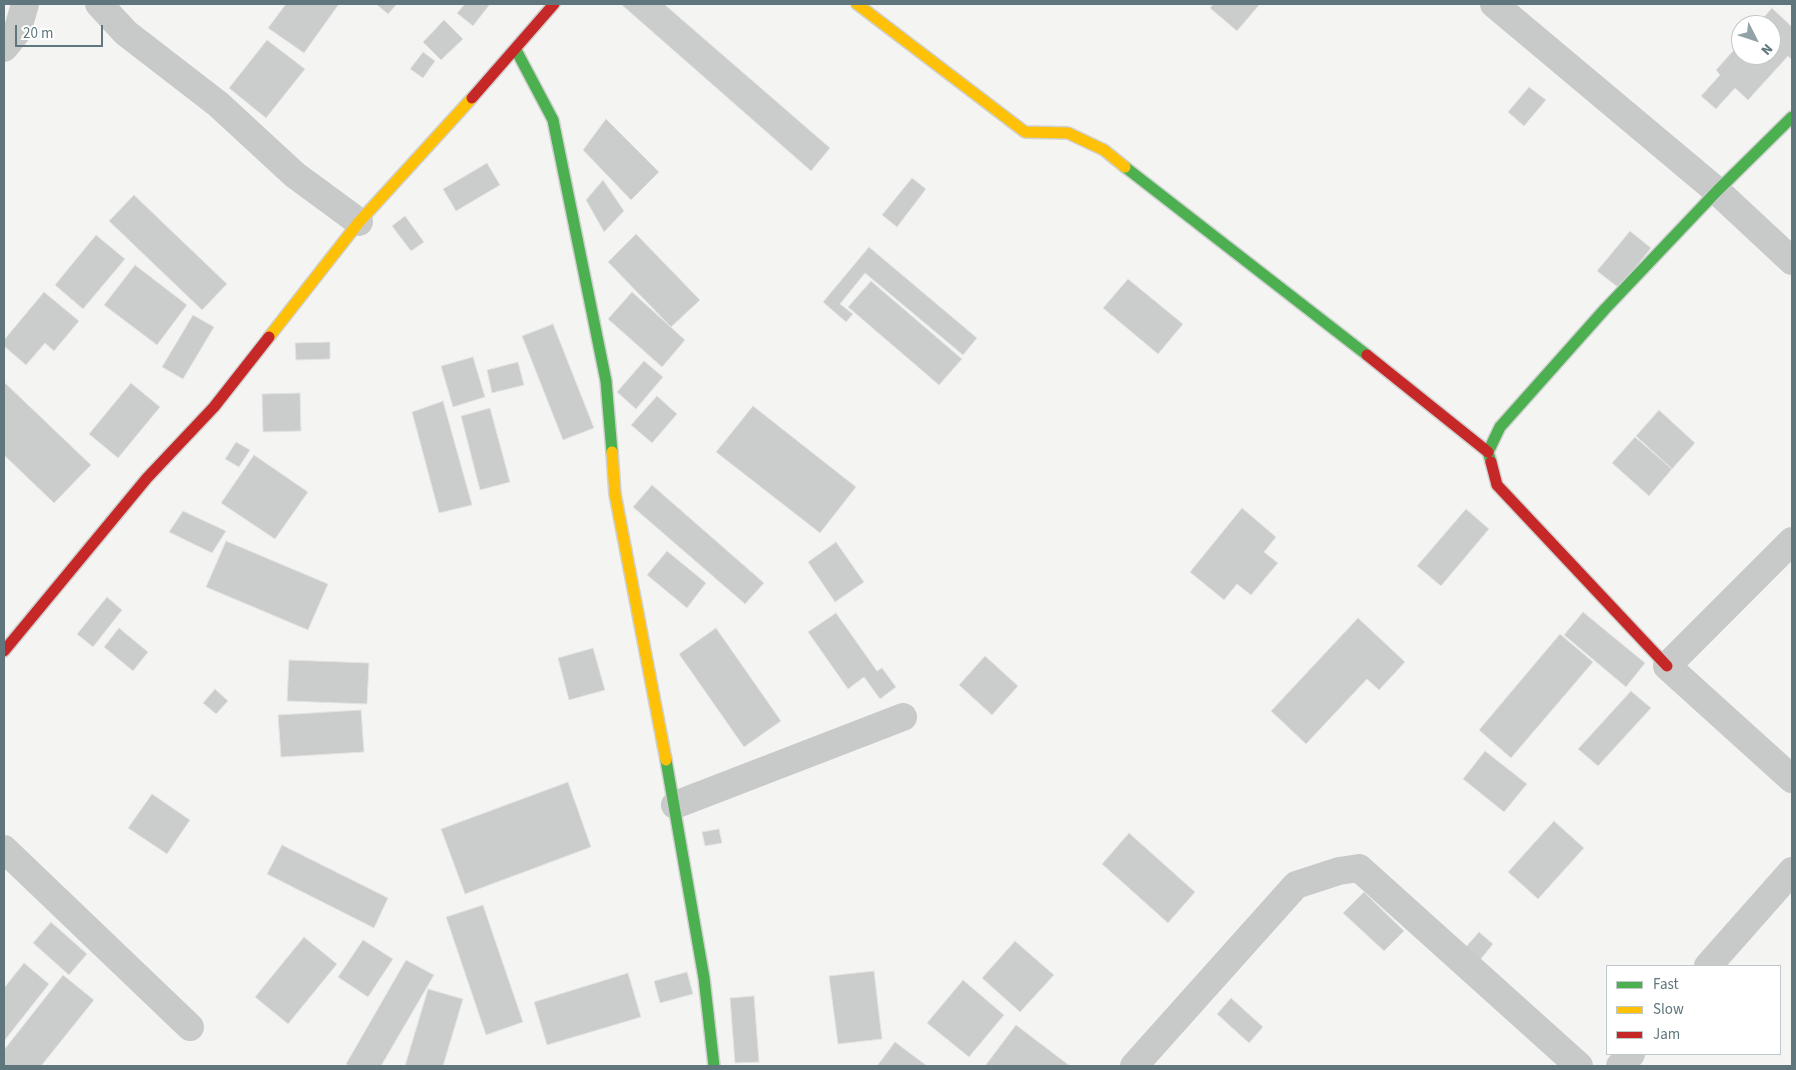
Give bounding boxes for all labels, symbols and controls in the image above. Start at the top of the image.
scale bar [18,15,105,47]
north arrow [1731,15,1781,65]
text: 20 m [23,23,53,44]
text: N [1756,39,1777,59]
legend [1606,965,1781,1055]
text: Fast [1653,974,1679,995]
text: Slow [1653,999,1684,1020]
text: Jam [1653,1024,1680,1045]

